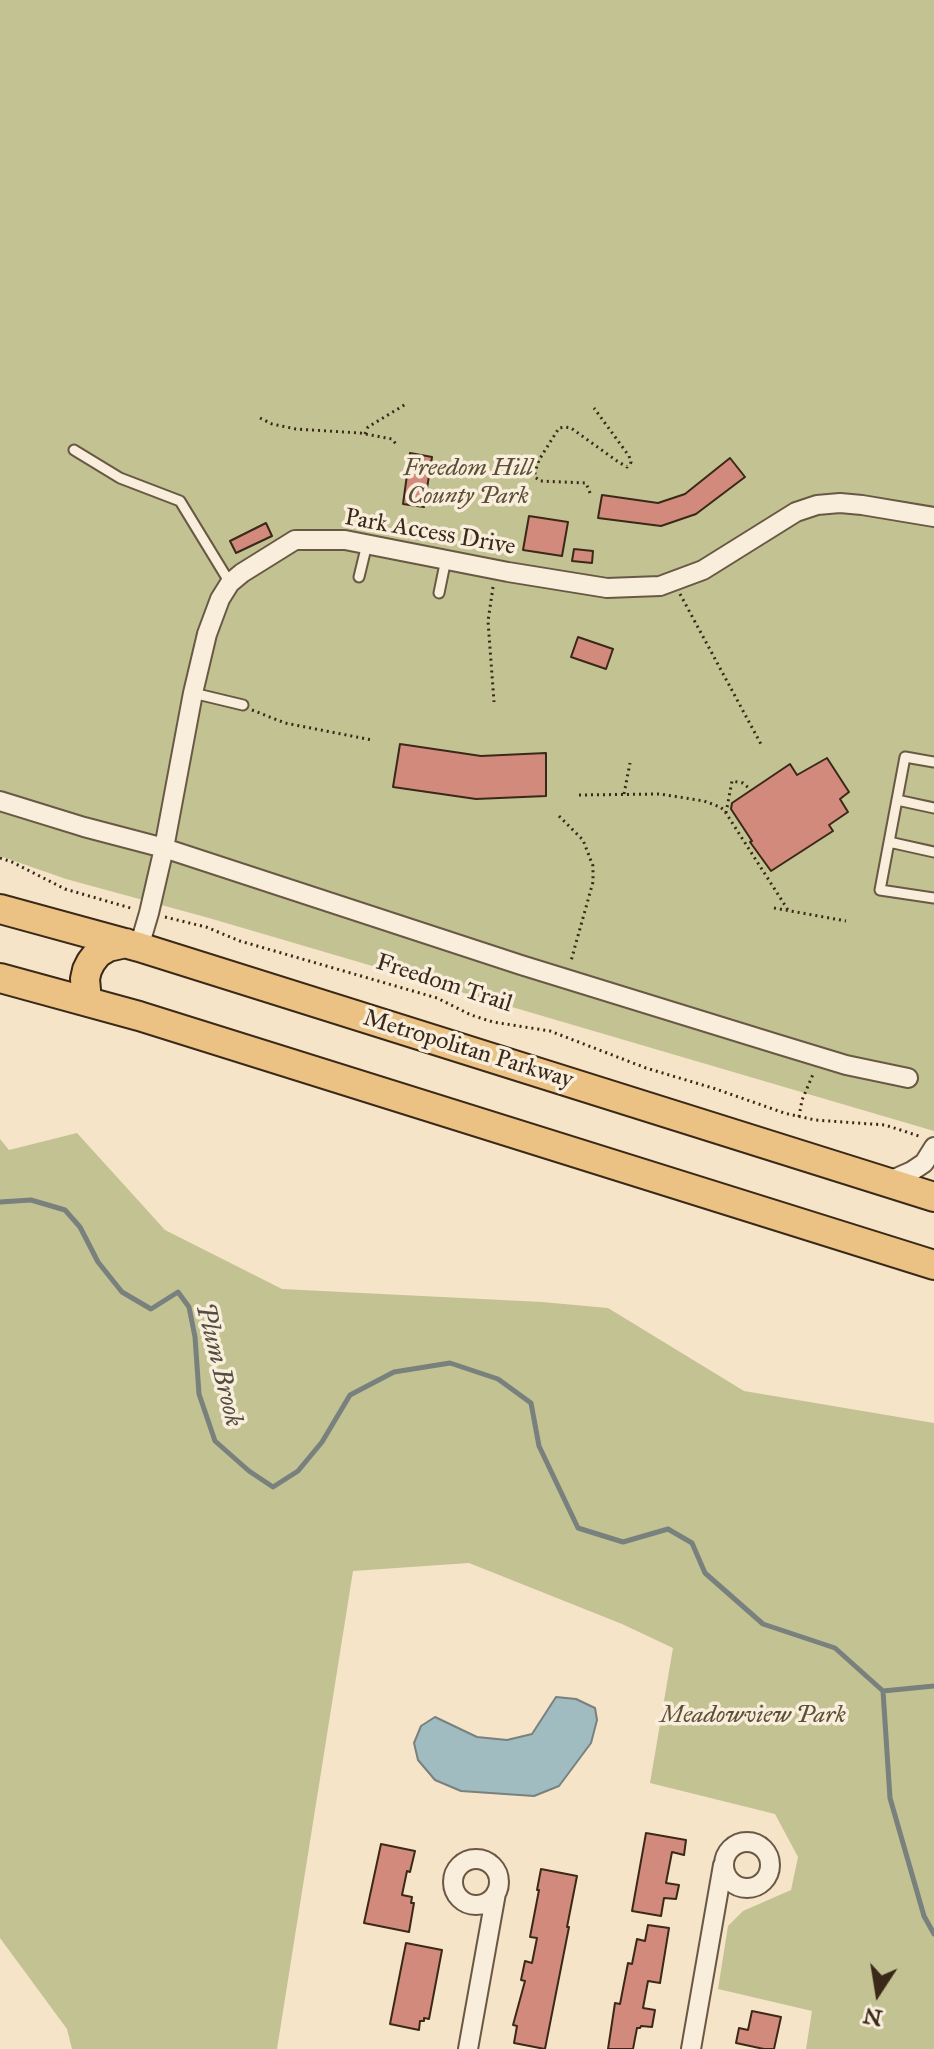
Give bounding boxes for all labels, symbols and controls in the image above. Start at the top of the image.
park label: Freedom Hill County Park [403,455,533,511]
street label: Park Access Drive [342,504,518,562]
street label: Freedom Trail [372,948,516,1020]
street label: Metropolitan Parkway [359,1004,577,1096]
water label: Plum Brook [188,1300,248,1430]
park label: Meadowview Park [660,1702,846,1730]
north arrow [838,1953,918,2033]
text: N [861,2002,885,2032]

